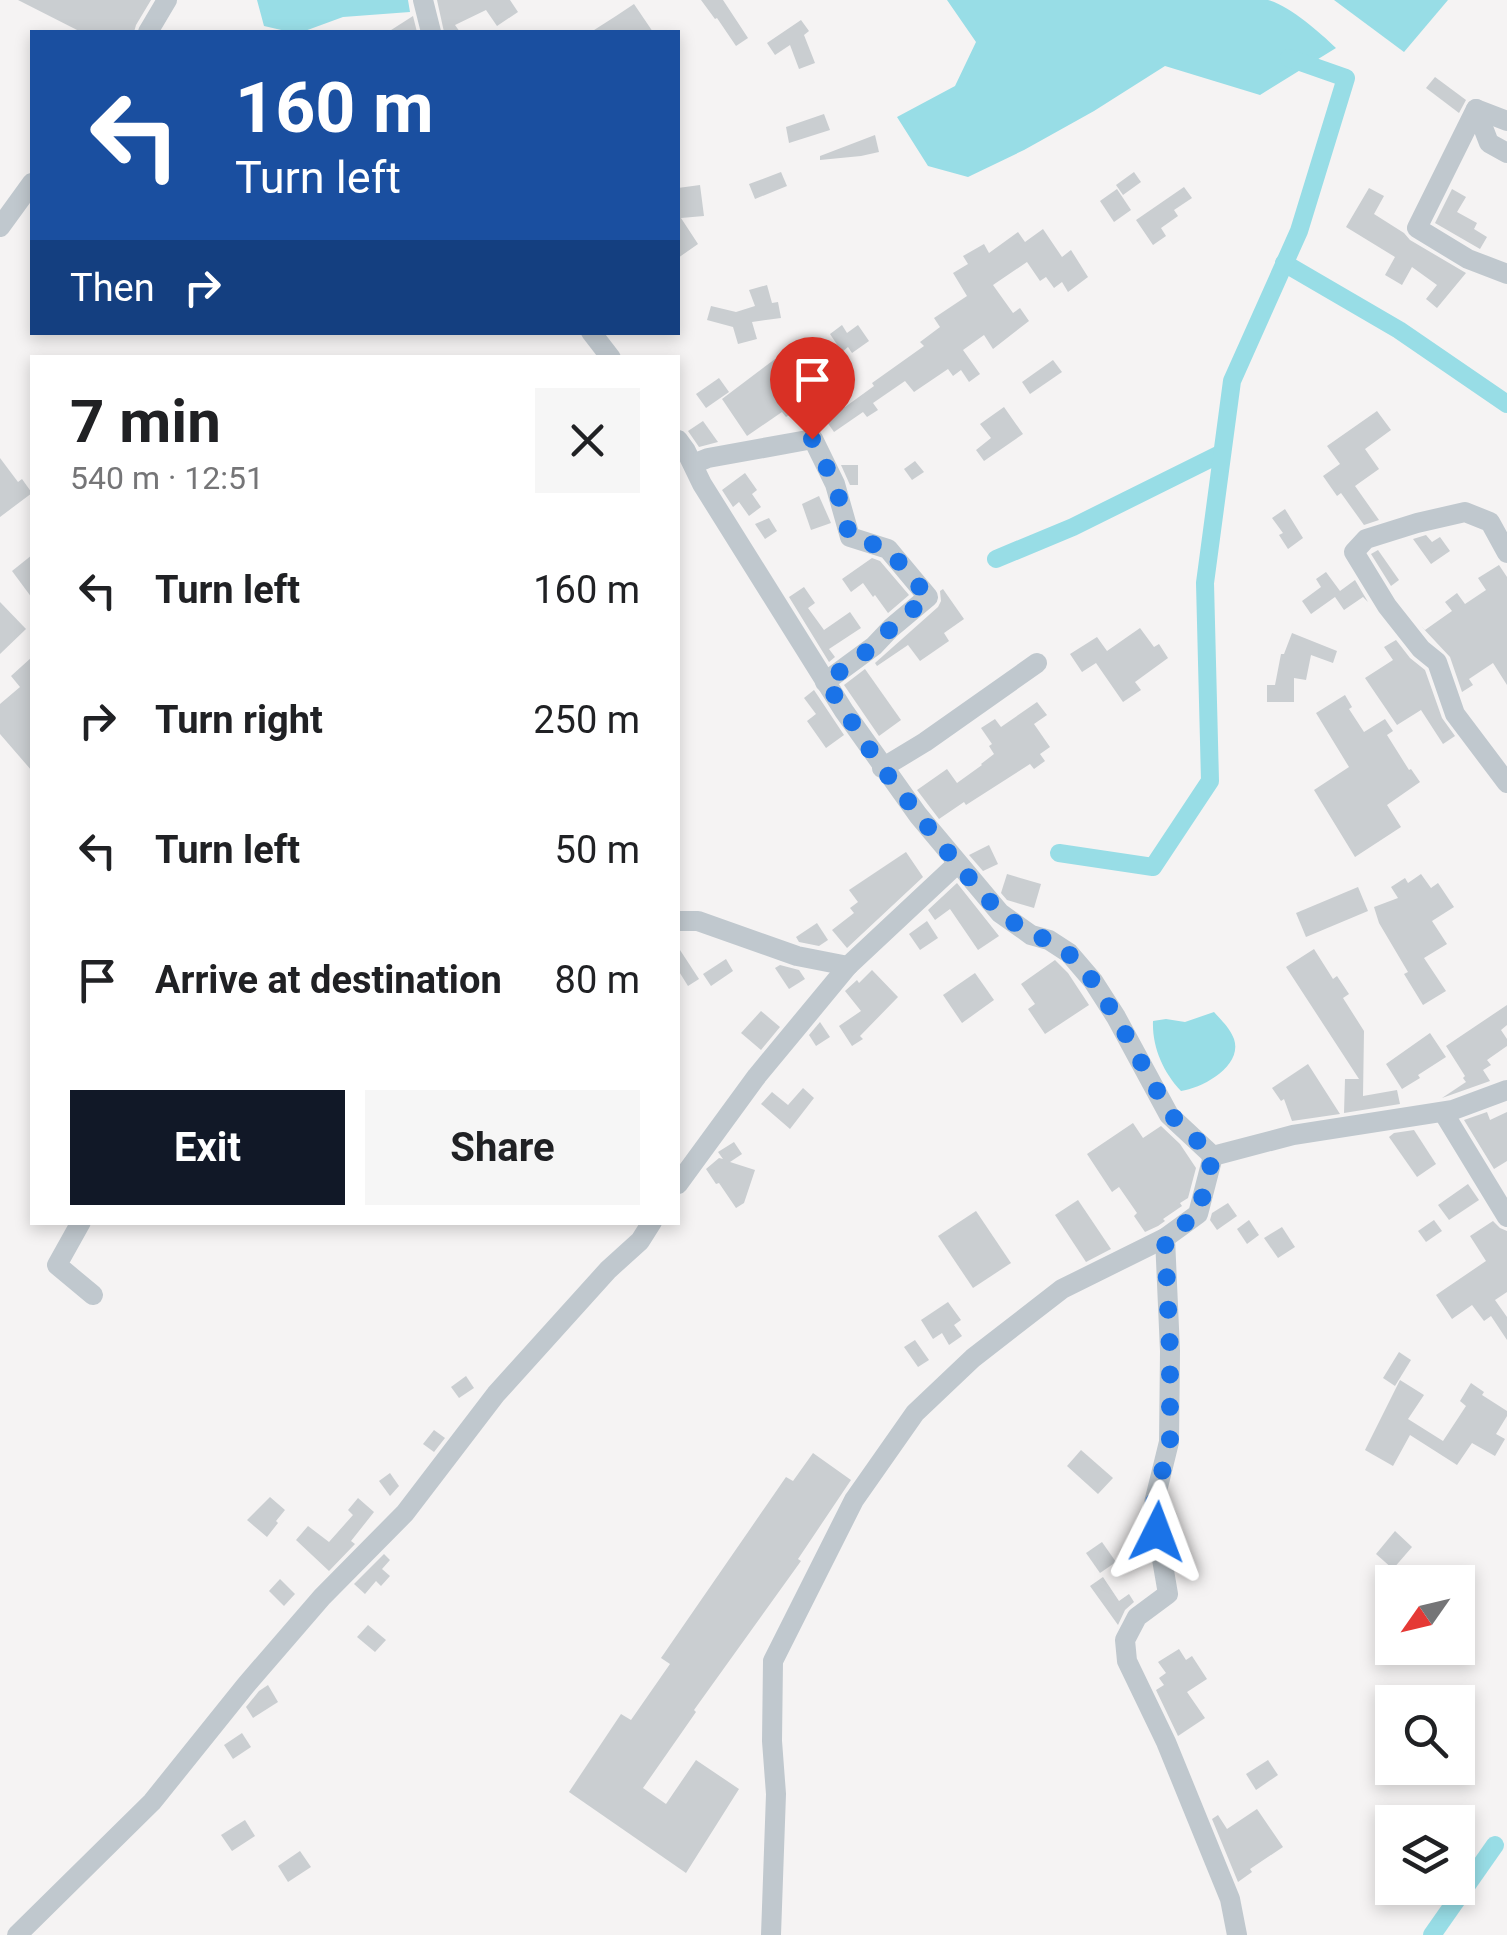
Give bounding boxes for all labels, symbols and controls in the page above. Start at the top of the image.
text: 160 m [235,67,434,149]
icon: left [70,70,200,200]
text: Turn left [235,151,401,204]
icon: right [175,260,230,315]
text: Then [70,266,155,310]
pin [770,337,855,440]
icon: arrive [785,352,840,407]
text: 7 min [70,386,221,457]
button: close [535,388,640,493]
text: 540 m · 12:51 [70,459,264,497]
icon: left [70,563,125,618]
text: Turn left [155,568,300,612]
text: 160 m [533,568,640,612]
icon: right [70,693,125,748]
text: Turn right [155,698,323,742]
text: 250 m [533,698,640,742]
icon: left [70,823,125,878]
text: Turn left [155,828,300,872]
text: 50 m [555,828,640,872]
icon: arrive [70,953,125,1008]
text: Arrive at destination [155,958,502,1002]
text: 80 m [555,958,640,1002]
button: Exit [70,1090,345,1205]
button: Share [365,1090,640,1205]
position arrow [1105,1480,1209,1584]
north arrow [1375,1565,1475,1665]
map controls [1375,1565,1475,1905]
button: search [1375,1685,1475,1785]
button: layers [1375,1805,1475,1905]

